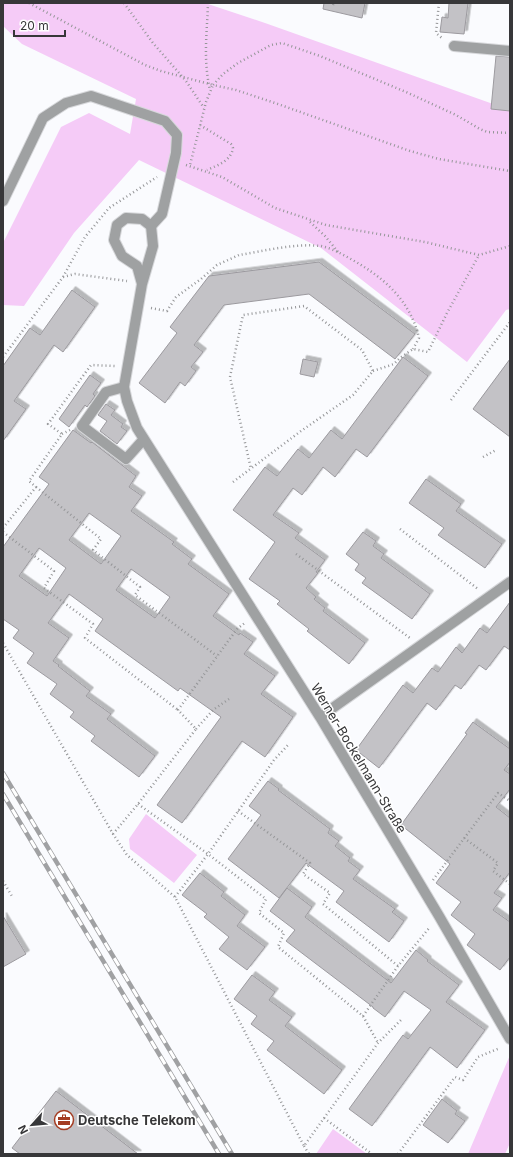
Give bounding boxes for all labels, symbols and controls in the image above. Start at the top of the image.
scale bar [14,12,65,38]
text: 20 m [20,18,49,33]
street label: Werner-Bockelmann-Straße [308,680,410,836]
north arrow [12,1105,52,1145]
office icon: Deutsche Telekom [53,1109,75,1131]
place label: Deutsche Telekom [78,1112,196,1128]
text: N [15,1123,31,1136]

